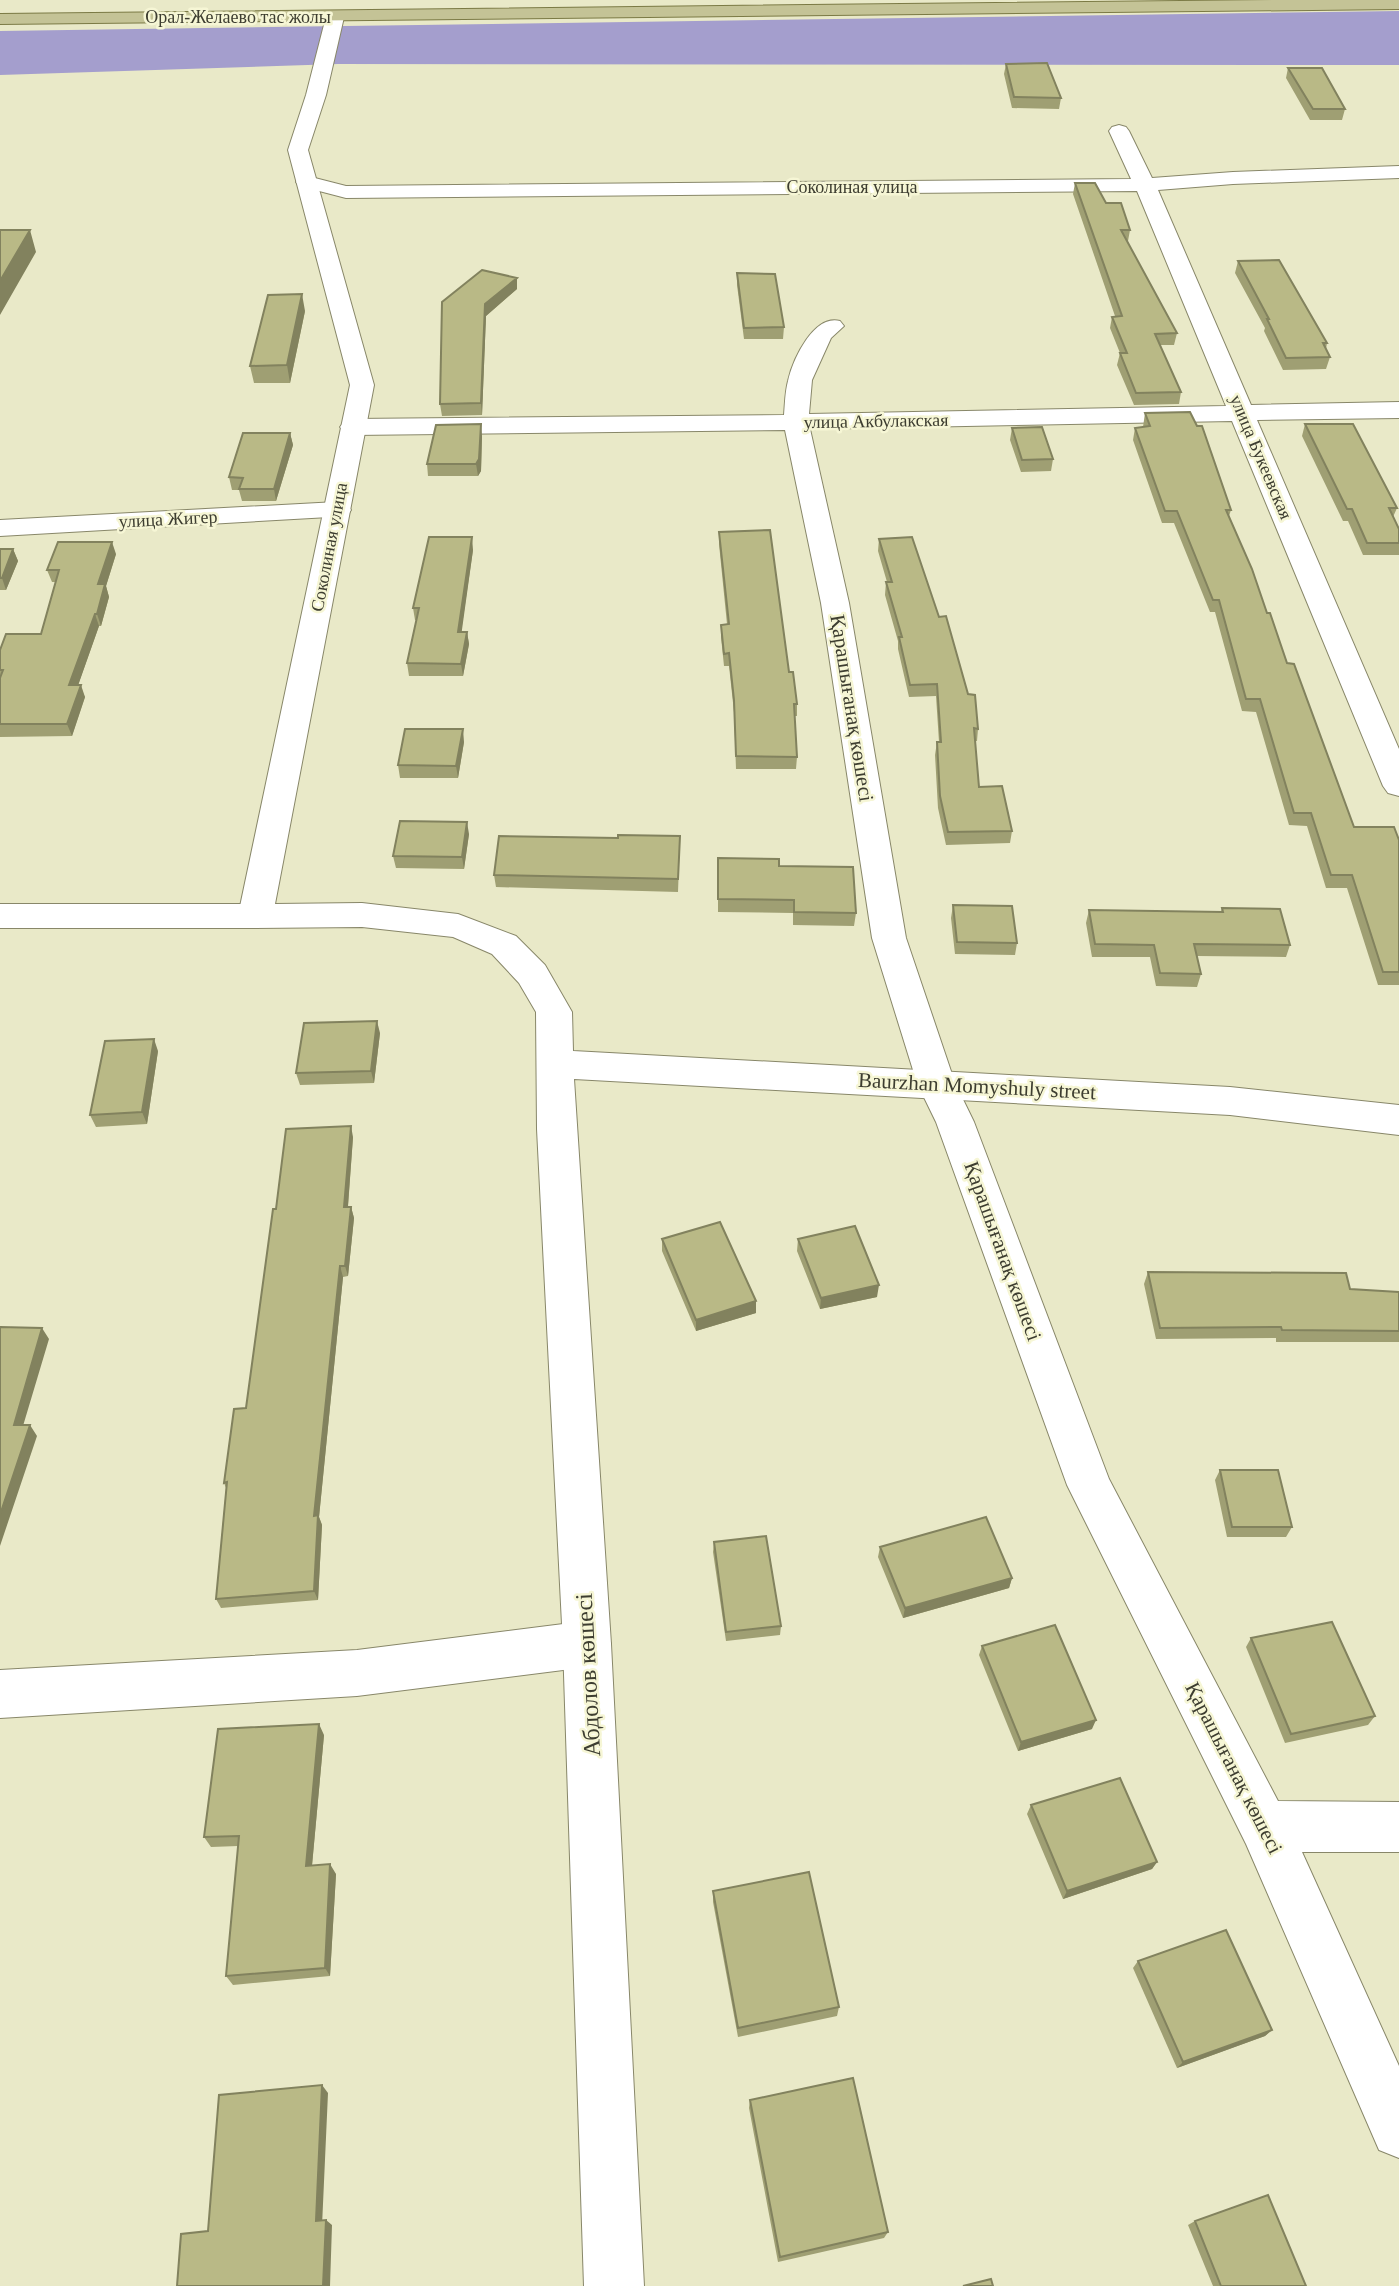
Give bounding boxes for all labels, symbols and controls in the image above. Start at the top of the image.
street label: Орал-Желаево тас жолы [145,7,331,27]
street label: Соколиная улица [786,177,918,197]
street label: улица Букеевская [1226,392,1296,522]
street label: улица Акбулакская [803,410,949,432]
street label: Соколиная улица [307,481,351,613]
street label: улица Жигер [118,506,218,532]
street label: Қарашығанақ көшесі [825,613,879,803]
street label: Baurzhan Momyshuly street [858,1068,1097,1104]
street label: Қарашығанақ көшесі [959,1158,1047,1344]
street label: Абдолов көшесі [571,1592,605,1757]
street label: Қарашығанақ көшесі [1180,1678,1288,1858]

